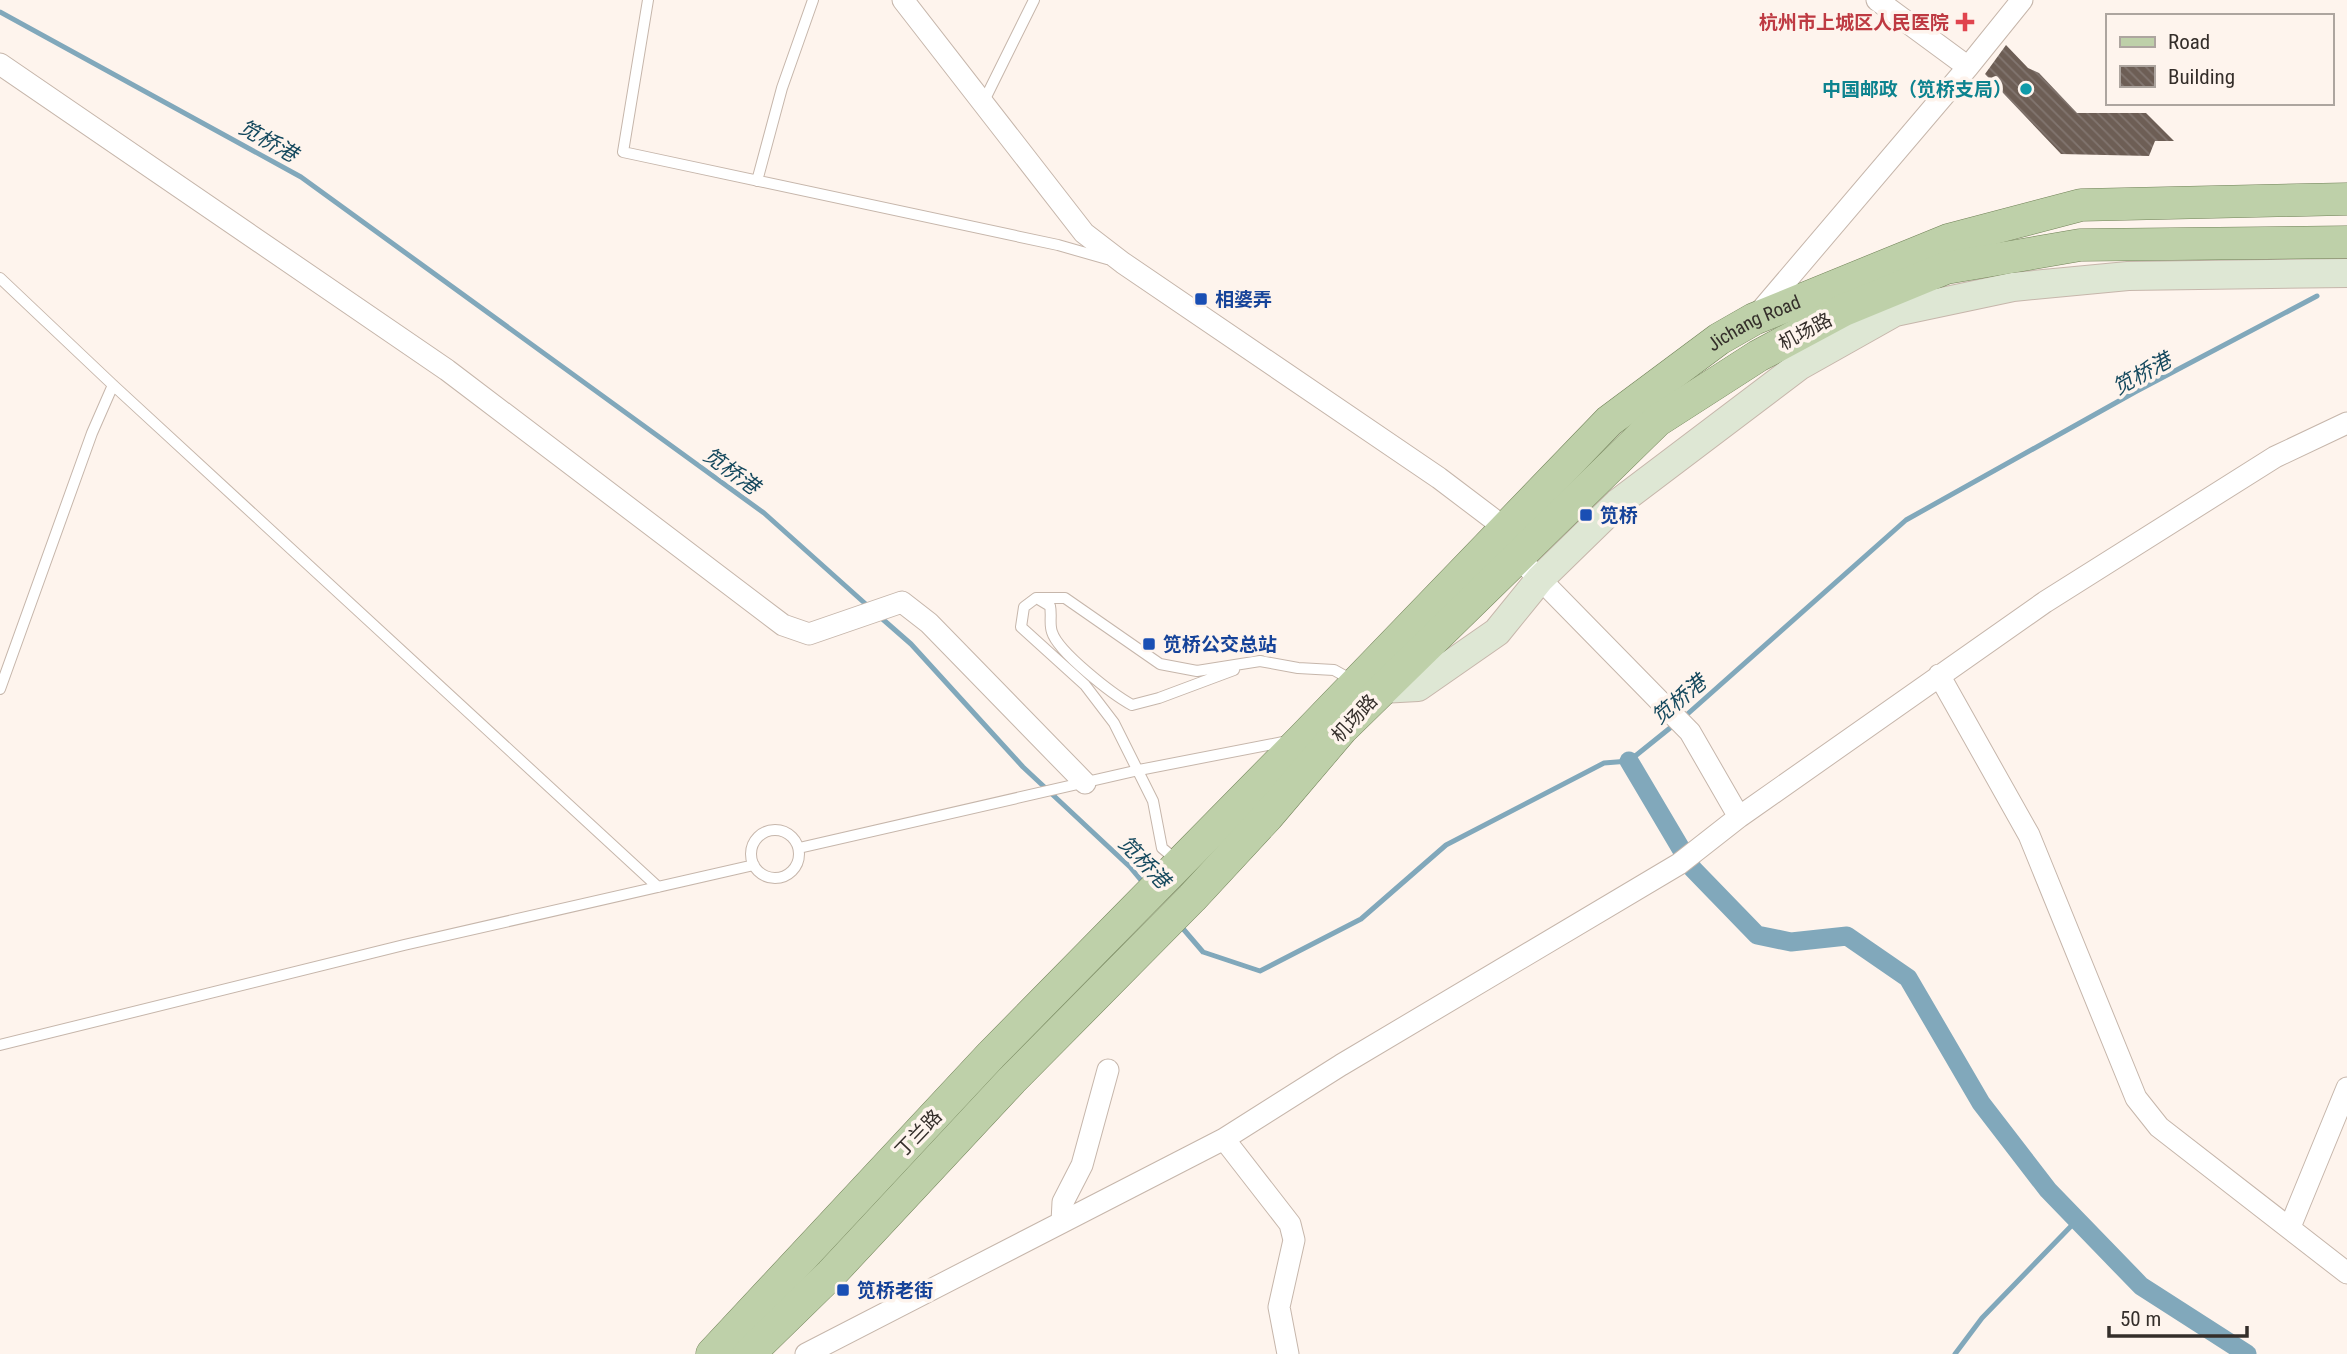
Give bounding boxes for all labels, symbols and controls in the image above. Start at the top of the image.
place label: 杭州市上城区人民医院 [1759,11,1949,34]
marker: 杭州市上城区人民医院 [1955,12,1975,32]
legend [2106,14,2333,105]
text: Road [2168,30,2210,54]
text: Building [2168,65,2235,89]
place label: 中国邮政（笕桥支局） [1822,78,2012,101]
marker: 中国邮政（笕桥支局） [2018,81,2034,97]
water label: 笕桥港 [235,115,304,168]
place label: 相婆弄 [1215,288,1272,311]
street label: Jichang Road [1702,290,1804,356]
marker: 相婆弄 [1193,291,1209,307]
street label: 机场路 [1775,308,1836,355]
water label: 笕桥港 [2109,347,2178,400]
water label: 笕桥港 [698,443,766,501]
place label: 笕桥 [1600,504,1638,527]
marker: 笕桥 [1578,507,1594,523]
place label: 笕桥公交总站 [1163,633,1277,656]
marker: 笕桥公交总站 [1141,636,1157,652]
water label: 笕桥港 [1647,669,1713,729]
street label: 机场路 [1327,690,1382,747]
water label: 笕桥港 [1113,831,1177,895]
street label: 丁兰路 [890,1105,946,1162]
place label: 笕桥老街 [857,1279,933,1302]
marker: 笕桥老街 [835,1282,851,1298]
scale bar [2109,1294,2247,1338]
text: 50 m [2120,1307,2161,1331]

